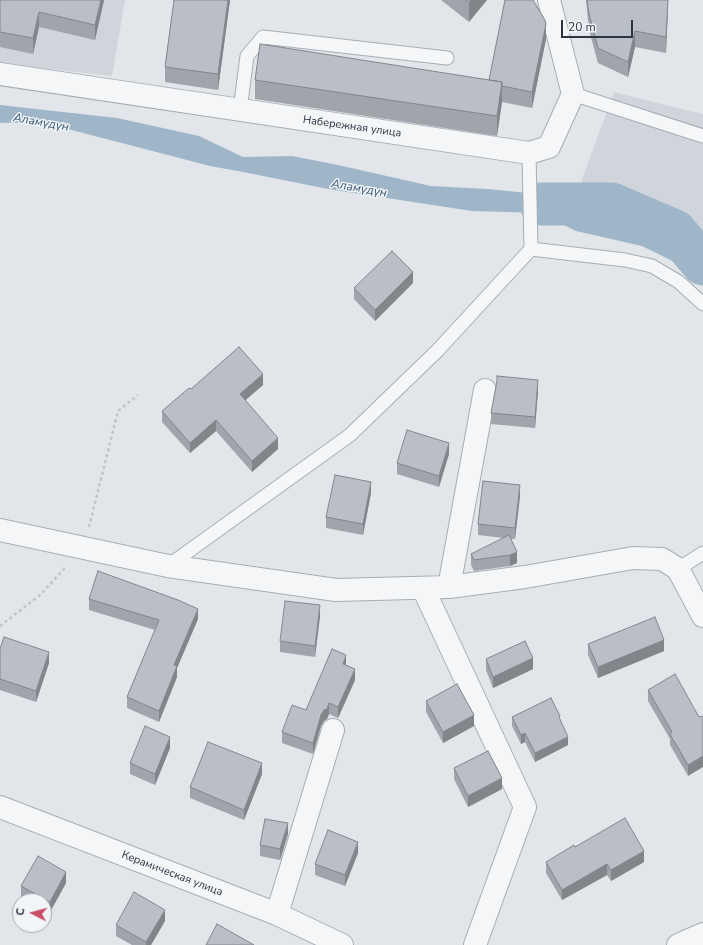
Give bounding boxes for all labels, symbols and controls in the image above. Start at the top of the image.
scale bar [563,12,635,38]
text: 20 m [568,19,596,35]
water label: Аламүдүн [12,111,70,135]
street label: Набережная улица [302,114,402,140]
water label: Аламүдүн [330,177,388,201]
street label: Керамическая улица [119,849,225,899]
north arrow [12,893,52,933]
text: С [13,907,28,916]

